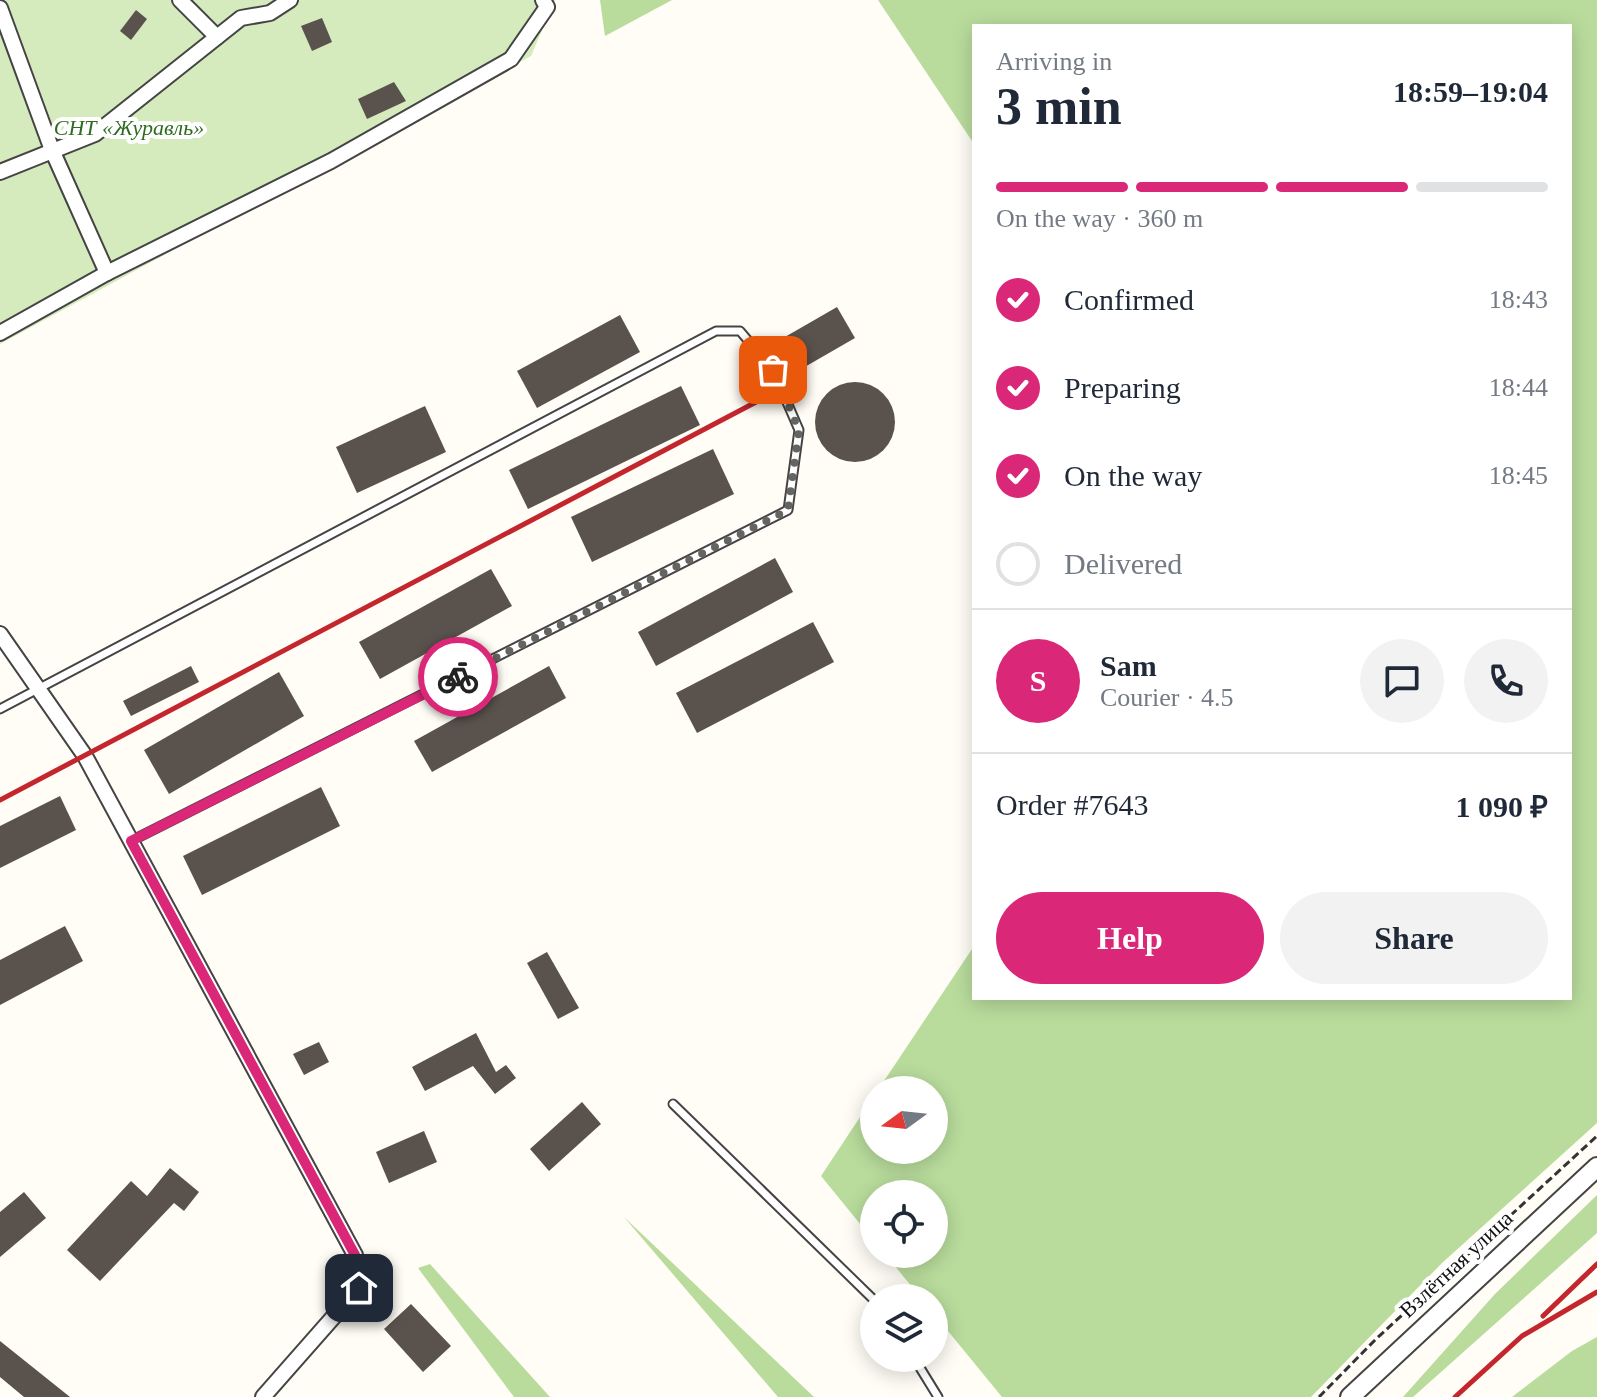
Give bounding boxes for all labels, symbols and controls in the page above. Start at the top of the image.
text: Arriving in [996,47,1112,76]
text: 18:59–19:04 [1393,75,1548,108]
text: 3 min [996,78,1122,135]
park label: СНТ «Журавль» [54,115,204,140]
text: On the way · 360 m [996,204,1203,233]
icon: check [996,278,1040,322]
text: Confirmed [1064,283,1194,316]
text: 18:43 [1489,285,1548,314]
pin [739,336,807,404]
icon: bag [751,348,795,392]
icon: check [996,366,1040,410]
text: Preparing [1064,371,1181,404]
text: 18:44 [1489,373,1548,402]
icon: check [996,454,1040,498]
text: On the way [1064,459,1202,492]
text: 18:45 [1489,461,1548,490]
text: Delivered [1064,547,1182,580]
courier [418,637,498,717]
button: chat [1360,639,1444,723]
button: phone [1464,639,1548,723]
text: Sam [1100,649,1157,682]
icon: bike [436,655,480,699]
text: S [1030,664,1046,697]
text: Courier · 4.5 [1100,683,1234,712]
text: Order #7643 [996,788,1148,821]
text: 1 090 ₽ [1456,790,1548,823]
button: Help [996,892,1264,984]
button: Share [1280,892,1548,984]
north arrow [860,1076,948,1164]
map controls [860,1076,948,1372]
button: locate [860,1180,948,1268]
street label: Взлётная улица [1394,1205,1518,1323]
pin [325,1254,393,1322]
icon: home [337,1266,381,1310]
button: layers [860,1284,948,1372]

